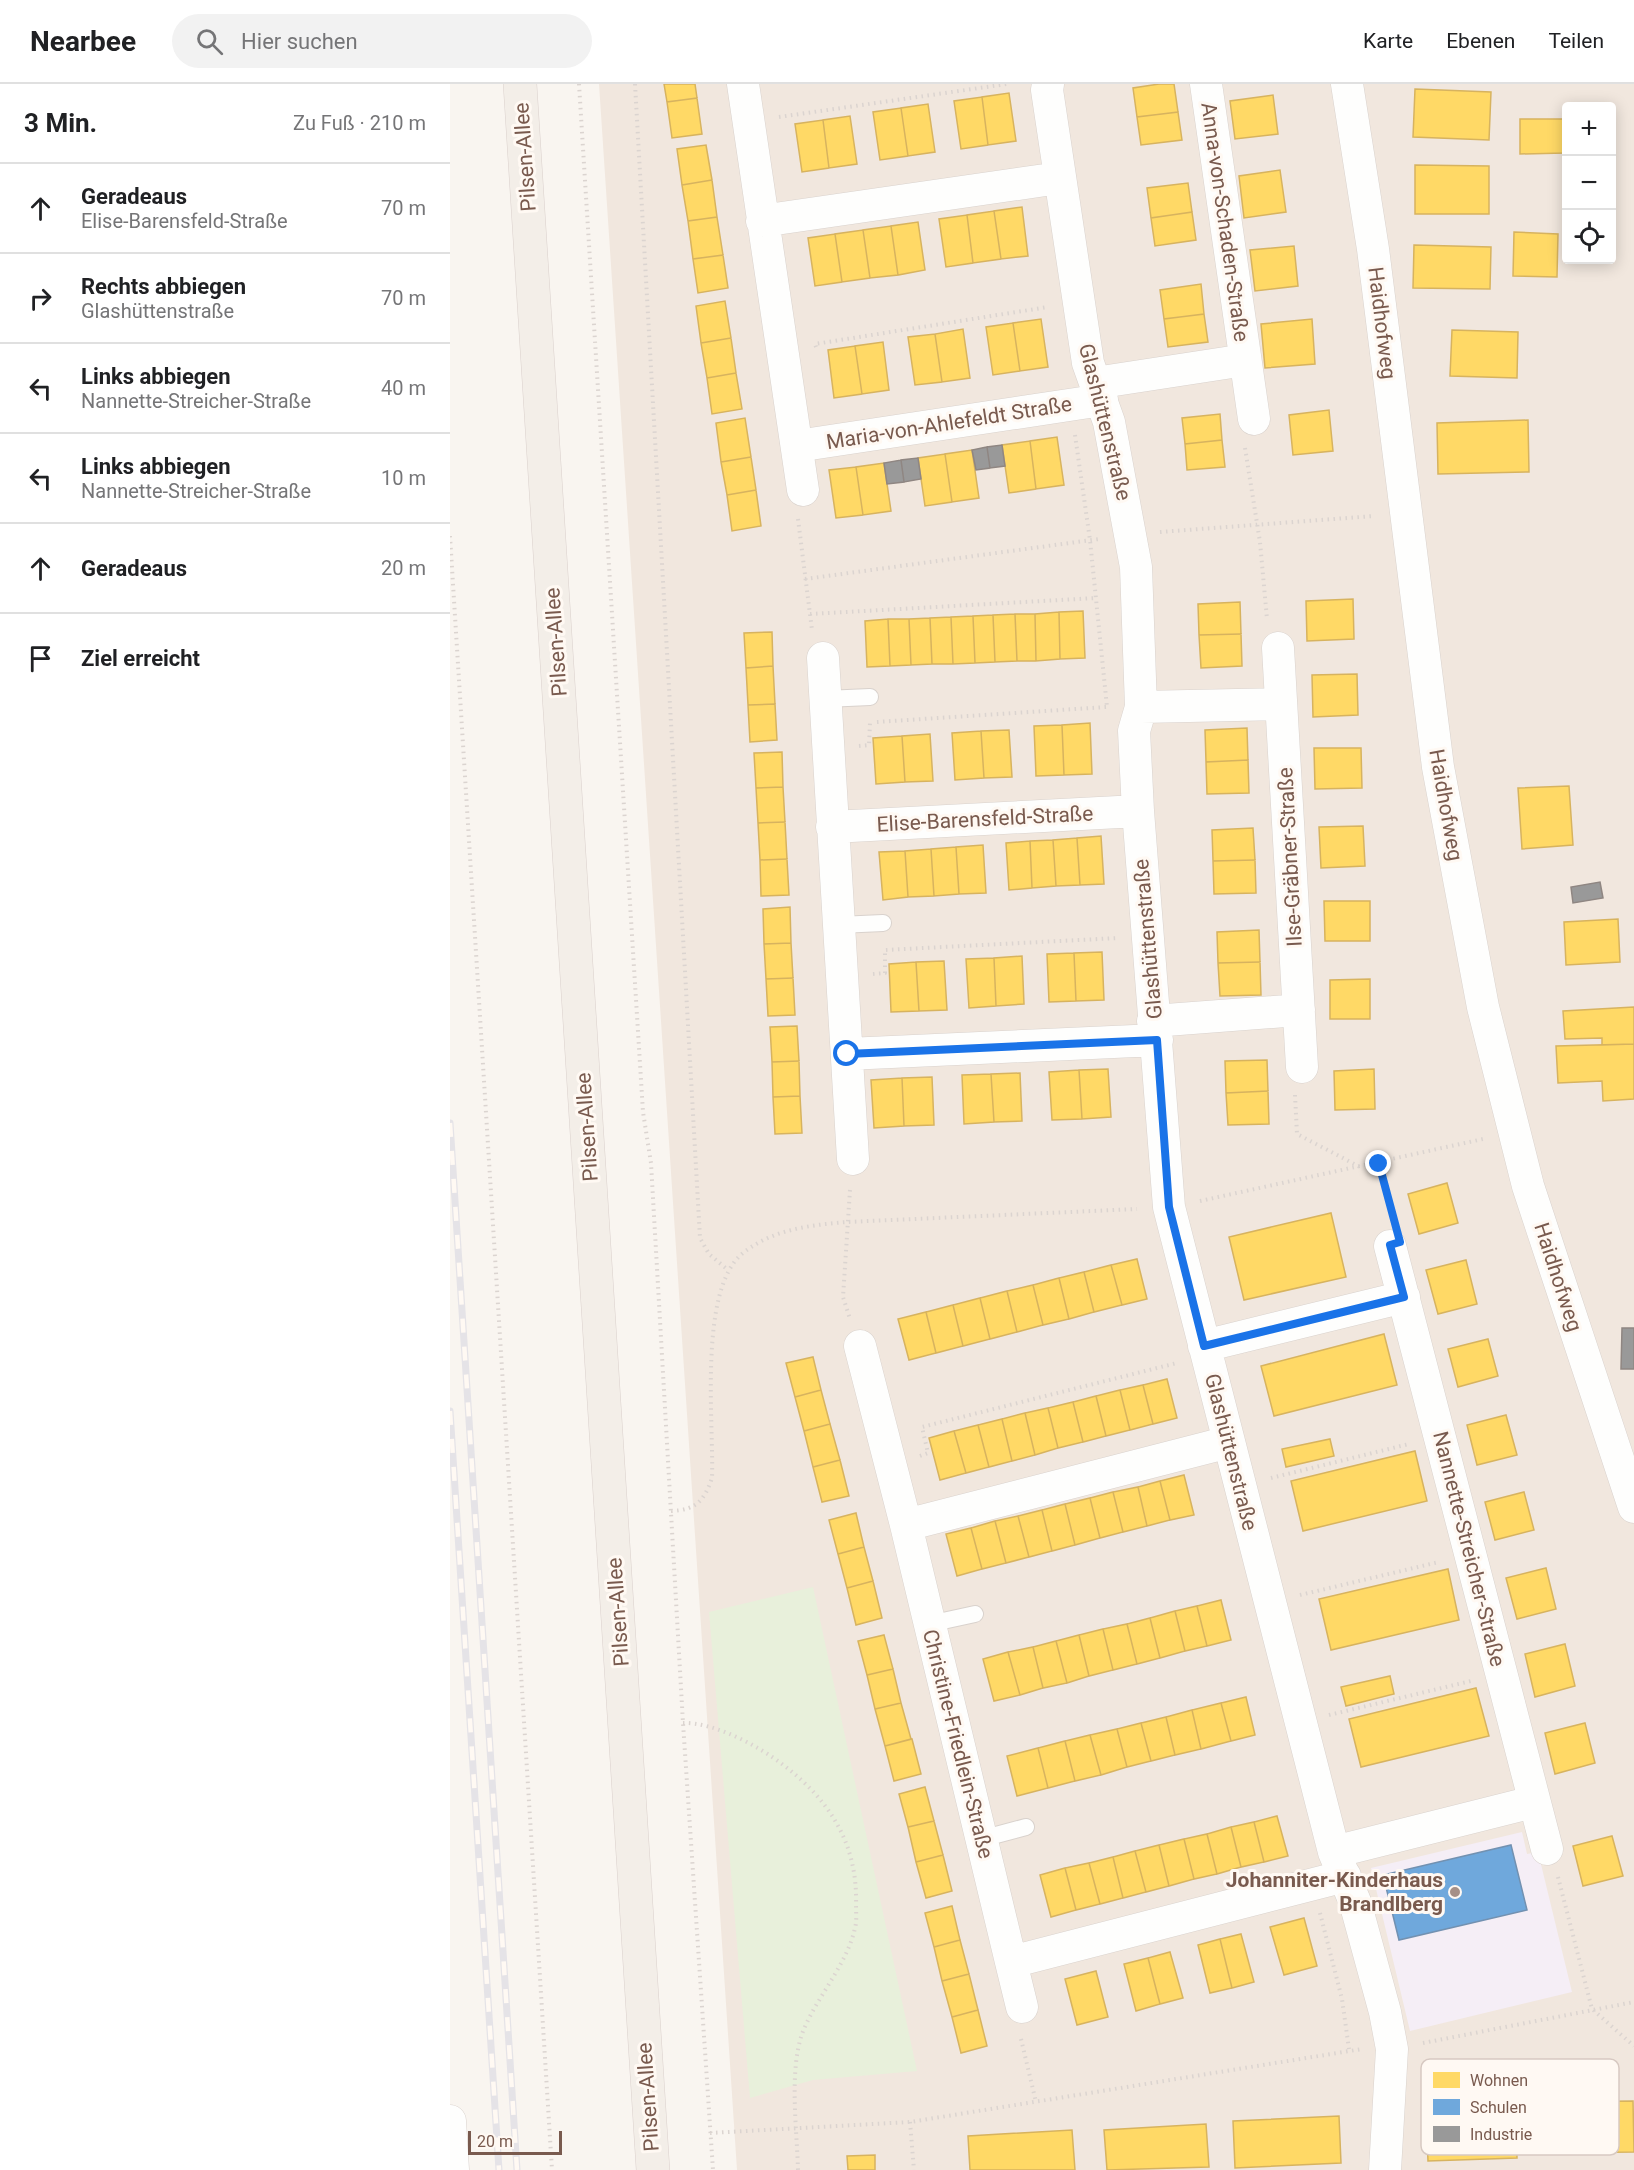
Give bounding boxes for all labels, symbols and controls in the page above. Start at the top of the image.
search box [172,14,592,68]
text: Nearbee [30,25,136,58]
icon: search [193,25,226,58]
text: Hier suchen [241,29,358,54]
text: Karte [1363,29,1413,53]
text: Ebenen [1446,29,1515,53]
text: Teilen [1548,29,1604,53]
street label: Anna-von-Schaden-Straße [1196,101,1254,343]
street label: Pilsen-Allee [509,102,541,212]
map controls [1562,102,1616,264]
button: + [1562,102,1616,156]
text: 3 Min. [24,108,97,138]
text: Zu Fuß · 210 m [293,111,426,135]
button: − [1562,156,1616,210]
text: Geradeaus [81,184,187,209]
icon: ahead [24,192,57,225]
text: 70 m [381,196,426,220]
text: Elise-Barensfeld-Straße [81,209,288,233]
button: locate [1562,210,1616,264]
street label: Haidhofweg [1363,266,1401,380]
text: Rechts abbiegen [81,274,246,299]
icon: right [24,282,57,315]
text: 70 m [381,286,426,310]
text: Glashüttenstraße [81,299,234,323]
street label: Glashüttenstraße [1074,341,1136,503]
text: Links abbiegen [81,364,231,389]
icon: left [24,372,57,405]
text: 40 m [381,376,426,400]
text: Nannette-Streicher-Straße [81,389,311,413]
street label: Maria-von-Ahlefeldt Straße [824,392,1074,454]
text: Links abbiegen [81,454,231,479]
icon: left [24,462,57,495]
text: 10 m [381,466,426,490]
text: Nannette-Streicher-Straße [81,479,311,503]
icon: ahead [24,552,57,585]
text: Geradeaus [81,556,187,581]
text: 20 m [381,556,426,580]
street label: Pilsen-Allee [540,587,572,697]
icon: arrive [24,642,57,675]
text: Ziel erreicht [81,646,200,671]
street label: Haidhofweg [1424,747,1468,863]
street label: Ilse-Gräbner-Straße [1273,767,1307,947]
street label: Elise-Barensfeld-Straße [876,801,1094,837]
street label: Glashüttenstraße [1129,858,1167,1020]
route start [833,1040,859,1066]
street label: Pilsen-Allee [571,1072,603,1182]
route end [1365,1150,1391,1176]
street label: Haidhofweg [1529,1220,1587,1334]
street label: Glashüttenstraße [1200,1371,1262,1533]
street label: Nannette-Streicher-Straße [1428,1429,1510,1669]
street label: Pilsen-Allee [602,1557,634,1667]
street label: Christine-Friedlein-Straße [918,1627,998,1861]
place label: Johanniter-Kinderhaus Brandlberg [1226,1868,1443,1916]
marker: Johanniter-Kinderhaus Brandlberg [1448,1885,1462,1899]
street label: Pilsen-Allee [632,2042,664,2152]
legend [1421,2059,1619,2155]
text: Wohnen [1470,2071,1528,2090]
text: Schulen [1470,2098,1527,2117]
text: Industrie [1470,2125,1532,2144]
scale bar [468,2128,562,2156]
text: 20 m [477,2132,513,2151]

